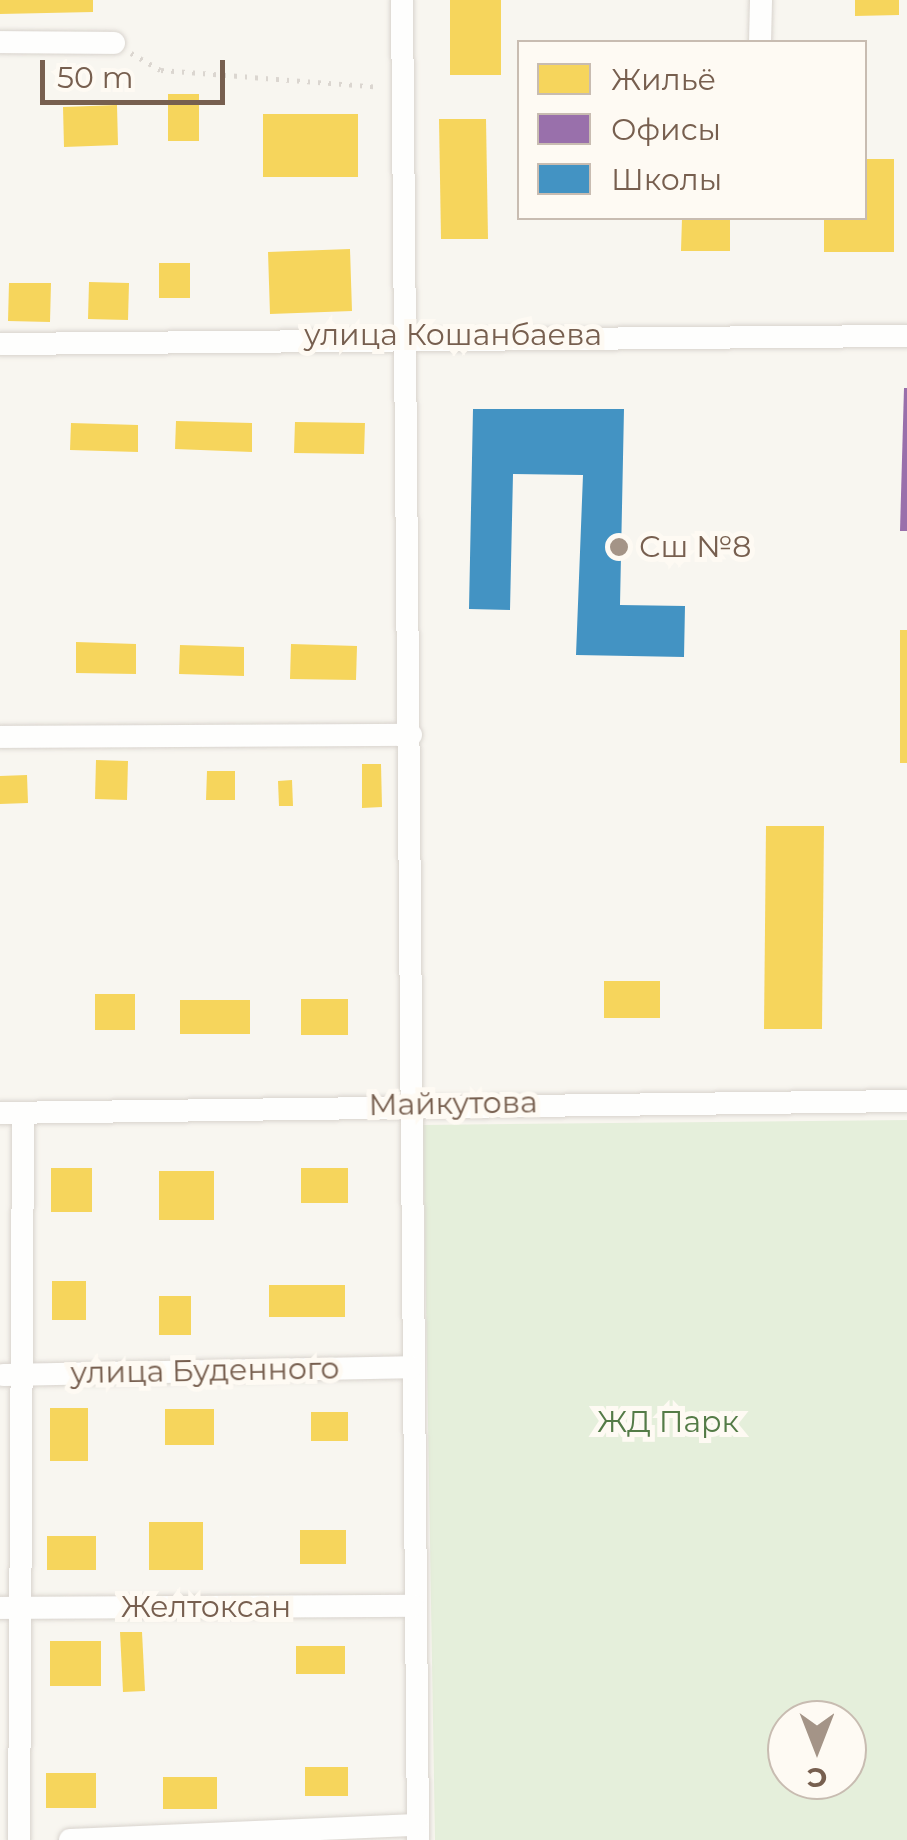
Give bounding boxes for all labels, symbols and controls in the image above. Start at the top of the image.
scale bar [45,40,230,102]
legend [517,40,867,220]
text: 50 m [57,59,134,96]
text: Жильё [611,61,716,98]
text: Офисы [611,111,721,148]
text: Школы [611,161,722,198]
street label: улица Кошанбаева [304,317,602,353]
place label: Сш №8 [639,529,751,565]
marker: Сш №8 [608,536,630,558]
street label: Майкутова [368,1085,538,1123]
street label: улица Буденного [70,1351,340,1391]
park label: ЖД Парк [597,1404,739,1440]
street label: Желтоксан [121,1589,291,1625]
north arrow [767,1700,867,1800]
text: С [807,1761,827,1795]

